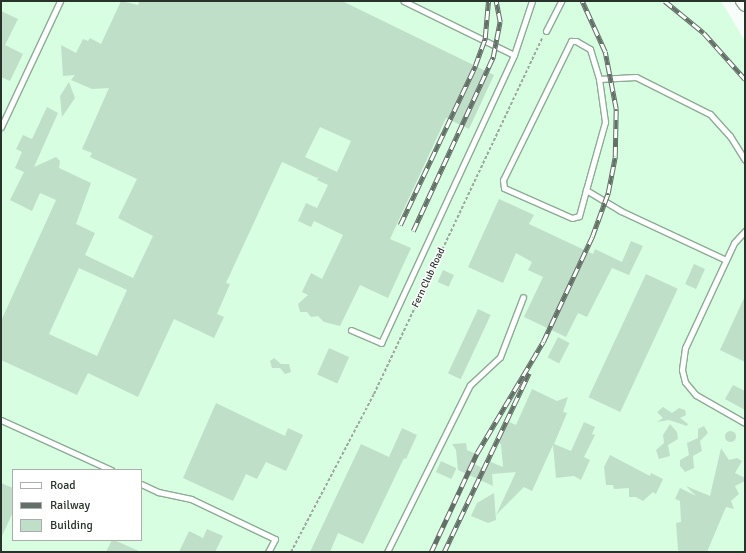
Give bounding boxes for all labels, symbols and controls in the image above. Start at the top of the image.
street label: Fern Club Road [410,246,448,310]
legend [12,469,142,541]
text: Road [50,478,76,493]
text: Railway [50,498,90,513]
text: Building [50,518,93,533]

